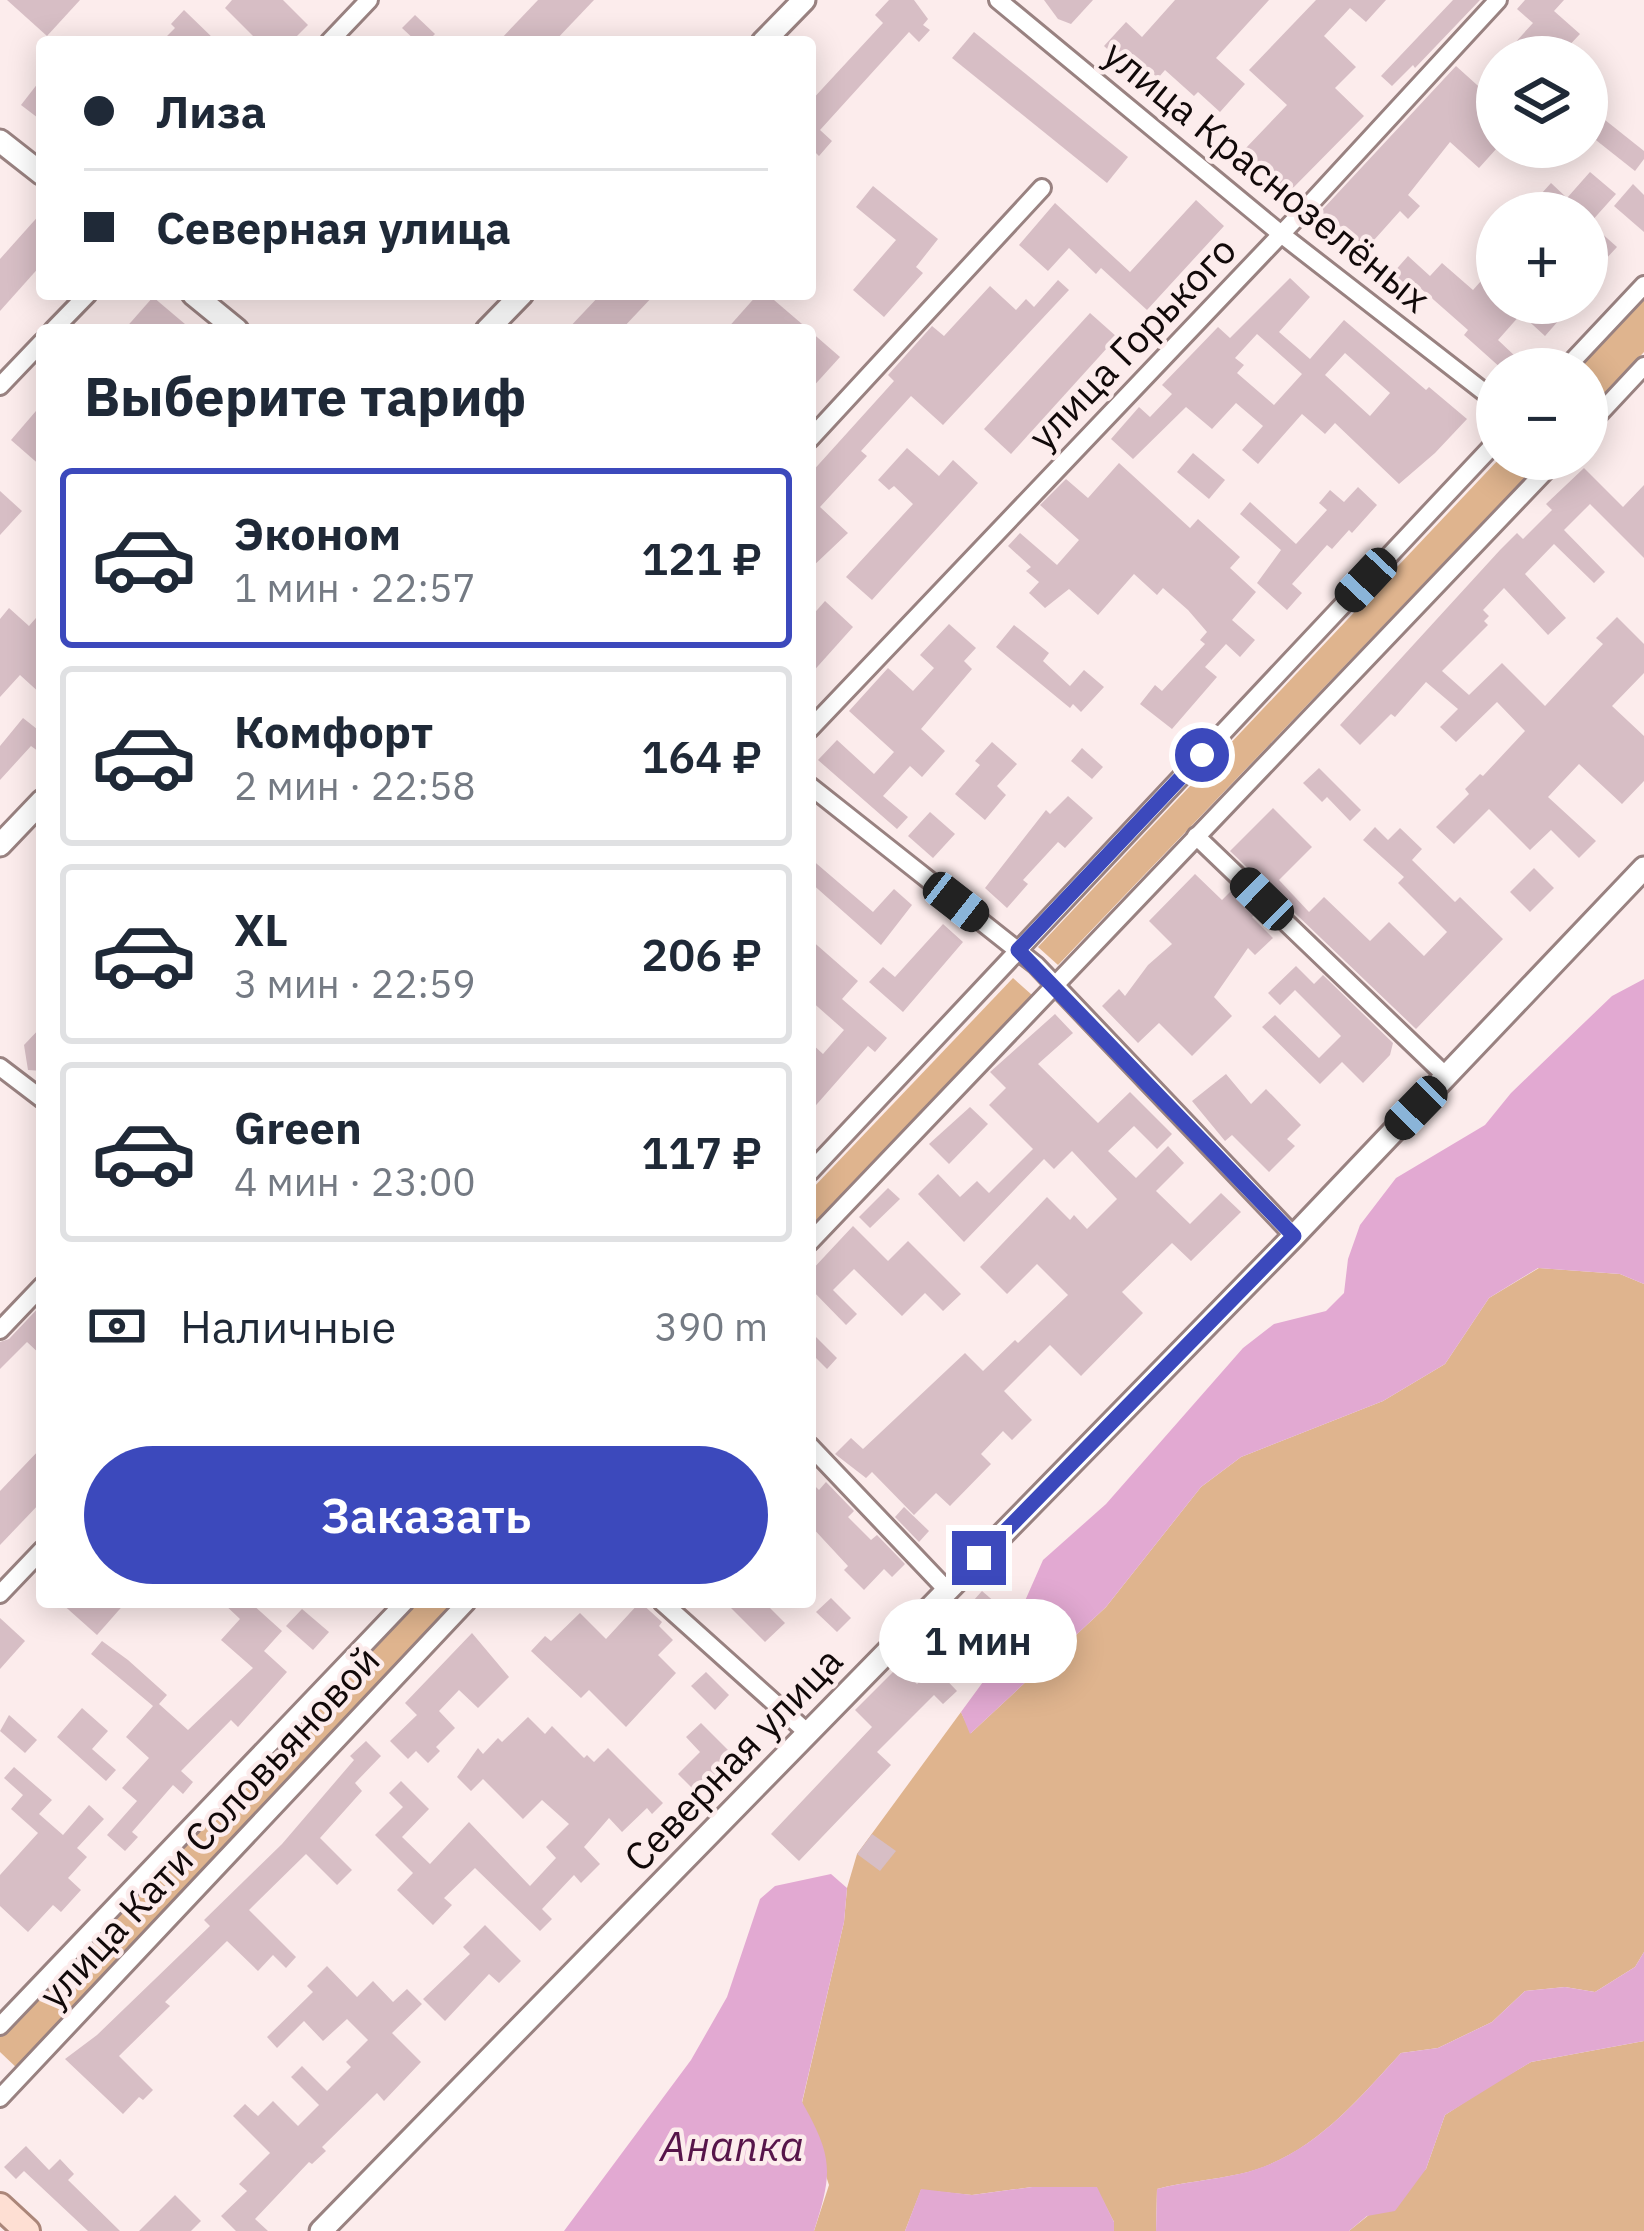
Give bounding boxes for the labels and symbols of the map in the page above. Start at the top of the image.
street label: улица Краснозелёных [1094,28,1441,323]
street label: улица Горького [1017,225,1247,460]
car [1328,541,1404,619]
route start [1175,728,1229,782]
car [1224,861,1300,937]
car [917,866,995,938]
car [1378,1070,1454,1146]
route end [952,1531,1006,1585]
callout: 1 мин [880,1600,1078,1684]
street label: улица Кати Соловьяновой [27,1635,390,2019]
street label: Северная улица [612,1635,853,1882]
water label: Анапка [658,2118,804,2173]

